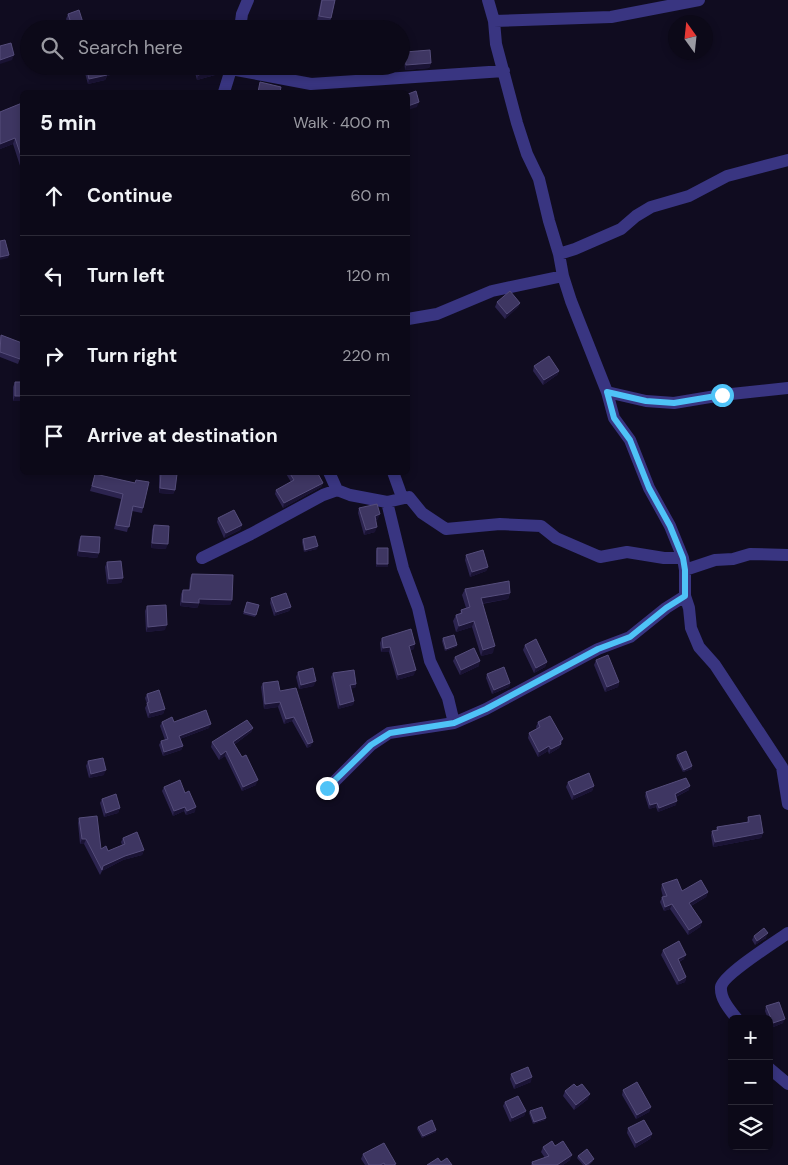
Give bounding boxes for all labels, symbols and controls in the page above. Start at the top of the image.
north arrow [668,15,713,60]
search box [20,20,410,75]
icon: search [38,34,66,62]
text: Search here [78,35,183,60]
text: 5 min [40,109,96,137]
text: Walk · 400 m [293,112,390,133]
icon: ahead [40,182,68,210]
text: Continue [87,183,173,208]
text: 60 m [350,185,390,206]
icon: left [40,262,68,290]
text: Turn left [87,263,165,288]
text: 120 m [346,265,390,286]
icon: right [40,342,68,370]
text: Turn right [87,343,177,368]
text: 220 m [342,345,390,366]
route start [711,384,734,407]
icon: arrive [40,422,68,450]
text: Arrive at destination [87,423,278,448]
route end [316,777,339,800]
map controls [728,1015,773,1150]
button: + [728,1015,773,1060]
button: − [728,1060,773,1105]
button: layers [728,1105,773,1150]

